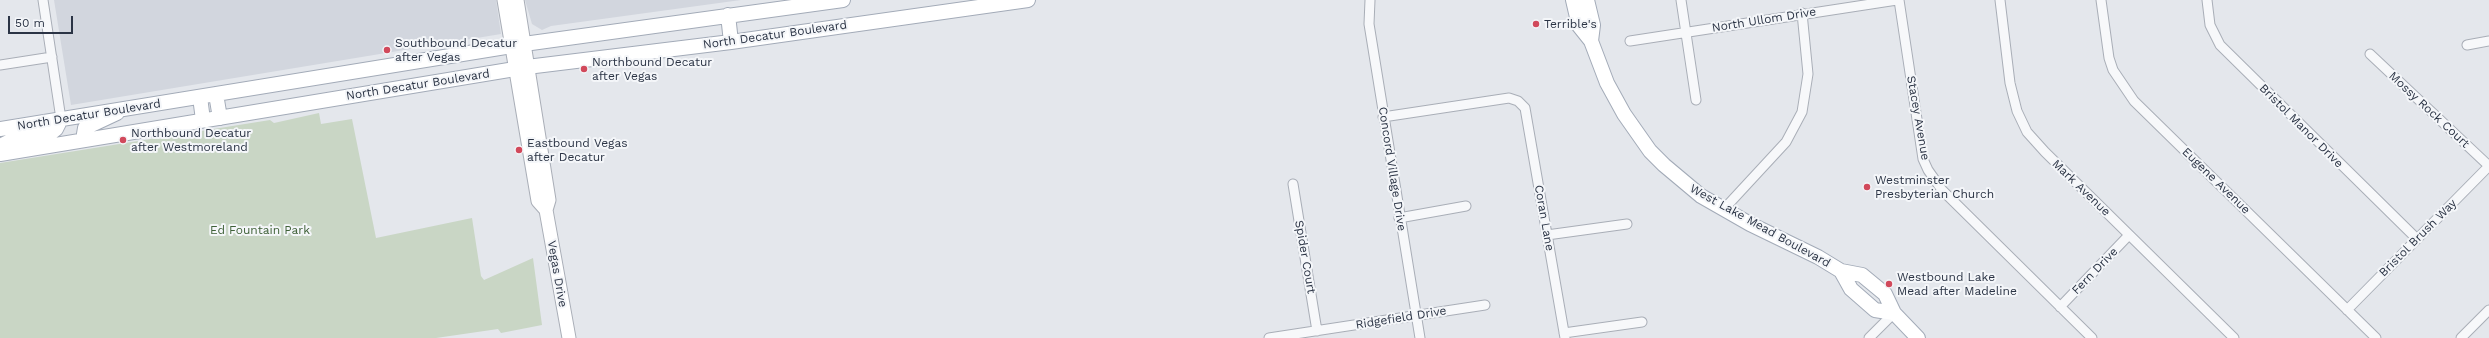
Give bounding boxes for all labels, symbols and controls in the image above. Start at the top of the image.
street label: North Ullom Drive [1711,5,1817,35]
scale bar [10,8,75,34]
text: 50 m [15,16,45,30]
place label: Terrible's [1544,17,1597,31]
street label: North Decatur Boulevard [702,18,848,52]
marker: Terrible's [1531,19,1541,29]
place label: Southbound Decatur after Vegas [395,36,517,64]
marker: Southbound Decatur after Vegas [382,45,392,55]
place label: Northbound Decatur after Vegas [592,55,712,83]
marker: Northbound Decatur after Vegas [579,64,589,74]
street label: North Decatur Boulevard [345,67,491,103]
street label: Mossy Rock Court [2386,69,2472,151]
street label: Stacey Avenue [1903,75,1933,161]
street label: Bristol Manor Drive [2256,81,2346,171]
street label: North Decatur Boulevard [16,97,162,133]
street label: Concord Village Drive [1375,106,1409,232]
place label: Northbound Decatur after Westmoreland [131,126,251,154]
marker: Northbound Decatur after Westmoreland [118,135,128,145]
place label: Eastbound Vegas after Decatur [527,136,628,164]
marker: Eastbound Vegas after Decatur [514,145,524,155]
street label: Eugene Avenue [2179,145,2253,217]
street label: Mark Avenue [2049,157,2113,219]
place label: Westminster Presbyterian Church [1875,173,1994,201]
street label: West Lake Mead Boulevard [1687,181,1833,271]
marker: Westminster Presbyterian Church [1862,182,1872,192]
street label: Coran Lane [1531,184,1557,252]
street label: Bristol Brush Way [2376,196,2460,280]
street label: Spider Court [1291,219,1319,295]
park label: Ed Fountain Park [210,223,310,237]
street label: Vegas Drive [544,239,570,309]
street label: Fern Drive [2069,244,2121,298]
place label: Westbound Lake Mead after Madeline [1897,270,2017,298]
marker: Westbound Lake Mead after Madeline [1884,279,1894,289]
street label: Ridgefield Drive [1355,304,1447,332]

